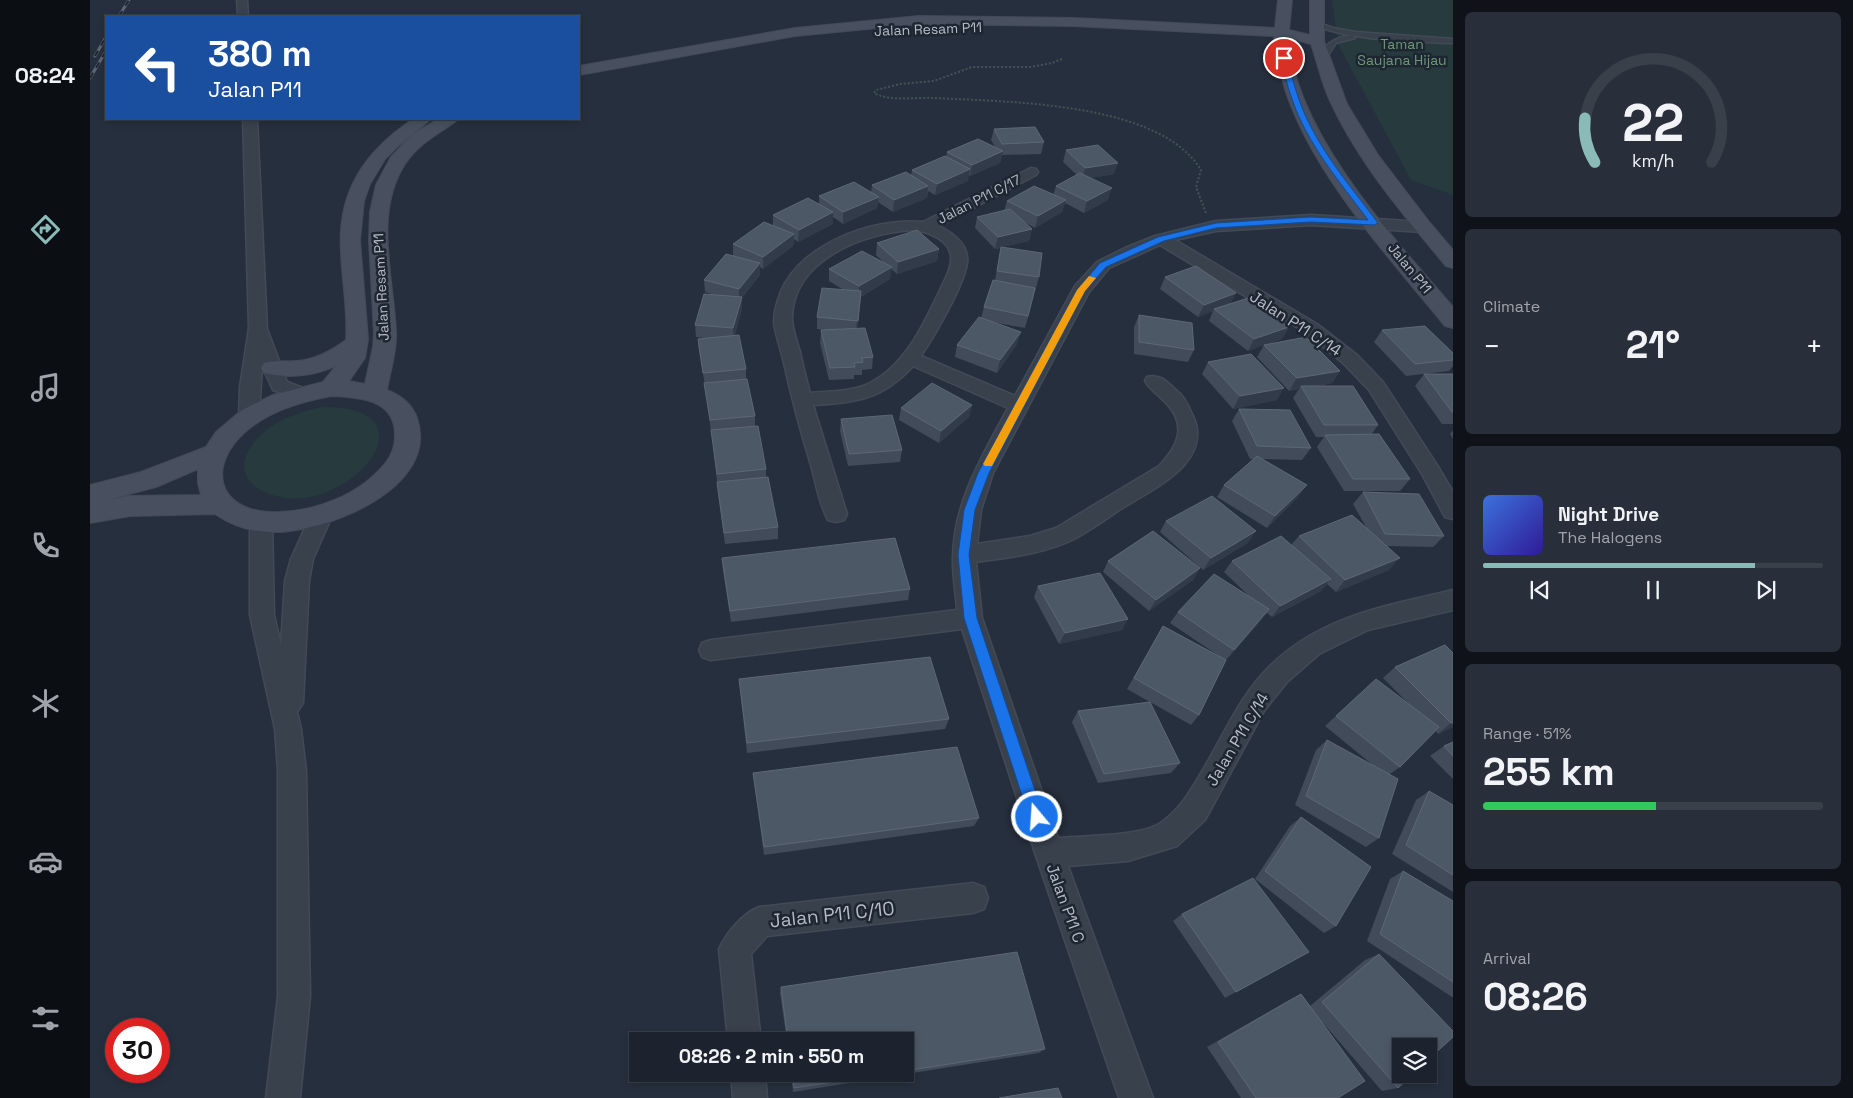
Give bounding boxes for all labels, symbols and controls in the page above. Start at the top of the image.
street label: Jalan Resam P11 [874,18,982,40]
text: 380 m [208,32,312,76]
icon: left [125,35,190,100]
park label: Taman Saujana Hijau [1357,35,1447,69]
pin [1263,37,1305,79]
icon: arrive [1270,44,1298,72]
text: 08:24 [15,61,75,89]
text: Jalan P11 [208,75,302,103]
text: 22 [1622,90,1684,156]
text: km/h [1632,149,1674,172]
street label: Jalan P11 C/17 [934,170,1024,228]
icon: directions [28,212,63,247]
street label: Jalan Resam P11 [369,233,393,341]
street label: Jalan P11 [1384,239,1436,297]
street label: Jalan P11 C/14 [1246,286,1346,361]
text: Climate [1483,296,1540,317]
text: 21° [1626,321,1680,369]
text: − [1483,328,1500,364]
text: + [1806,328,1823,364]
icon: music [28,370,63,405]
text: Night Drive [1558,502,1659,527]
text: The Halogens [1558,527,1662,548]
icon: phone [28,528,63,563]
icon: previous [1526,576,1554,604]
icon: pause [1639,576,1667,604]
icon: next [1752,576,1780,604]
icon: climate [28,686,63,721]
street label: Jalan P11 C/14 [1201,689,1274,790]
text: Range · 51% [1483,723,1571,744]
text: 255 km [1483,748,1615,796]
position arrow [1010,790,1062,842]
icon: car [28,844,63,879]
street label: Jalan P11 C [1042,861,1090,946]
street label: Jalan P11 C/10 [768,896,896,933]
text: Arrival [1483,948,1531,969]
text: 08:26 [1483,973,1588,1021]
icon: filters [28,1001,63,1036]
speed limit sign: 30 [105,1018,170,1083]
map controls [1392,1038,1437,1083]
button: layers [1392,1038,1437,1083]
text: 08:26 · 2 min · 550 m [679,1044,864,1069]

